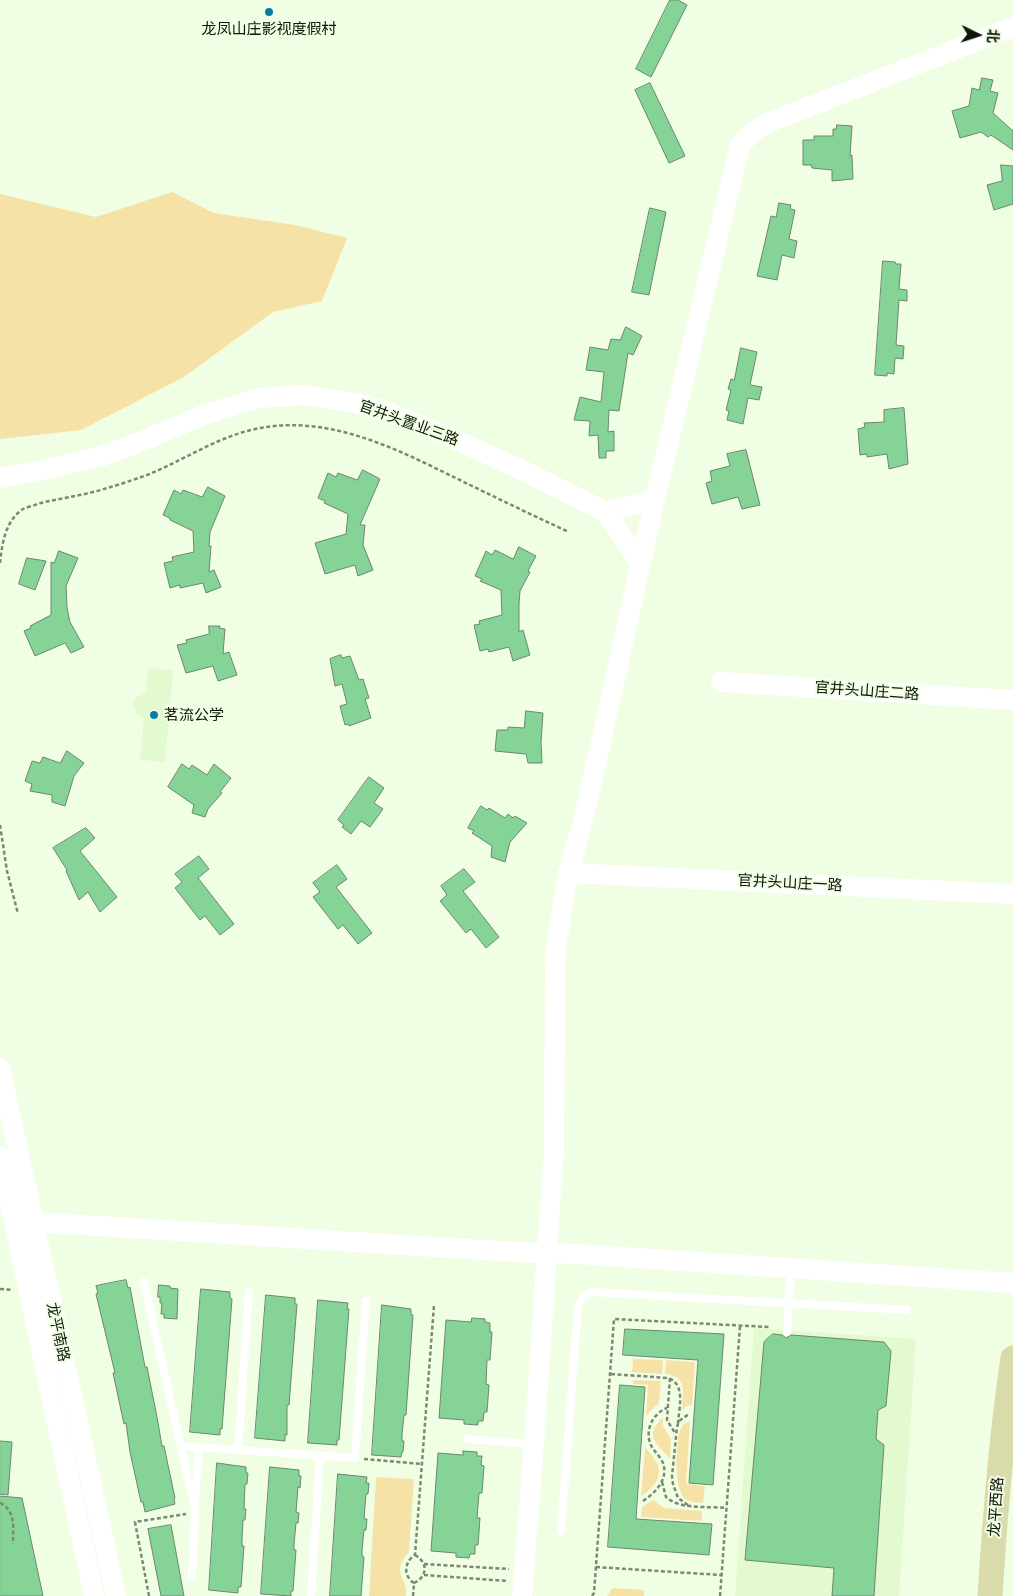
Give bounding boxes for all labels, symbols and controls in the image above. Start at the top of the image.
marker: 龙凤山庄影视度假村 [263,6,275,18]
north arrow [953,10,1003,60]
place label: 龙凤山庄影视度假村 [202,20,336,38]
text: 北 [984,29,1002,44]
street label: 官井头置业三路 [357,397,461,449]
street label: 官井头山庄二路 [814,678,920,704]
place label: 茗流公学 [164,706,224,724]
marker: 茗流公学 [148,709,160,721]
street label: 官井头山庄一路 [737,871,843,895]
street label: 龙平南路 [43,1301,73,1363]
street label: 龙平西路 [985,1476,1007,1538]

